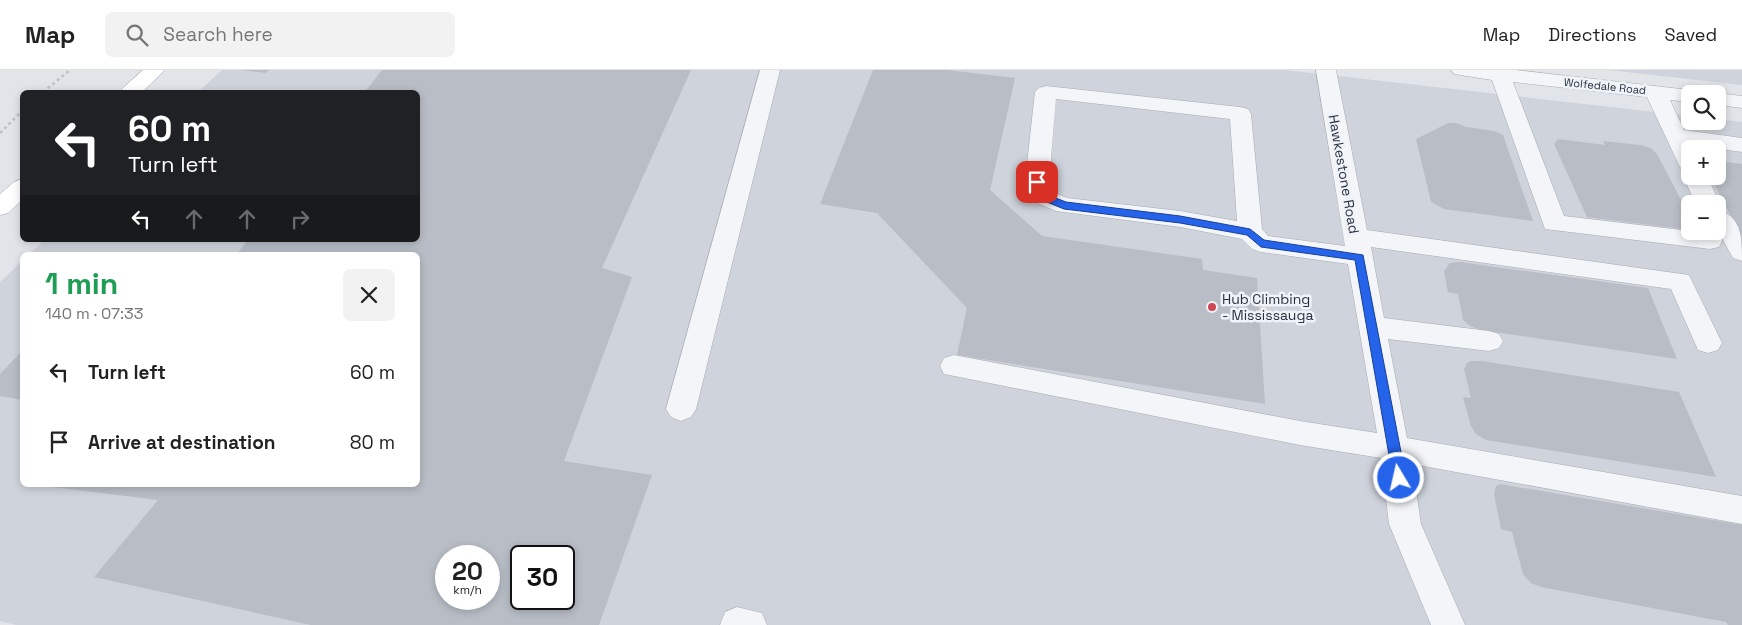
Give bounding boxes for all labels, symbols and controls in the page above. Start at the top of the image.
search box [105,12,455,57]
text: Map [25,19,75,50]
icon: search [123,21,151,49]
text: Search here [163,22,273,47]
text: Map [1483,23,1520,46]
text: Directions [1548,23,1637,46]
text: Saved [1665,23,1717,46]
street label: Wolfedale Road [1563,75,1647,97]
map controls [1681,85,1726,240]
button: search [1681,85,1726,130]
text: 60 m [128,107,211,151]
icon: left [45,110,110,175]
street label: Hawkestone Road [1325,113,1363,235]
button: + [1681,140,1726,185]
text: Turn left [128,150,218,178]
pin [1016,161,1058,203]
icon: arrive [1023,168,1051,196]
button: − [1681,195,1726,240]
icon: left [127,205,155,233]
icon: ahead [180,205,208,233]
icon: ahead [233,205,261,233]
icon: right [286,205,314,233]
text: 1 min [45,264,118,303]
button: close [343,269,395,321]
place label: Hub Climbing - Mississauga [1222,290,1313,324]
marker: Hub Climbing - Mississauga [1206,301,1218,313]
text: 140 m · 07:33 [45,303,143,324]
icon: left [45,358,73,386]
text: Turn left [88,360,166,385]
text: 60 m [350,360,395,385]
icon: arrive [45,428,73,456]
text: Arrive at destination [88,430,276,455]
text: 80 m [350,430,395,455]
position arrow [1372,451,1424,503]
speed limit sign: 30 [510,545,575,610]
text: 20 [452,555,483,587]
text: km/h [453,582,482,598]

